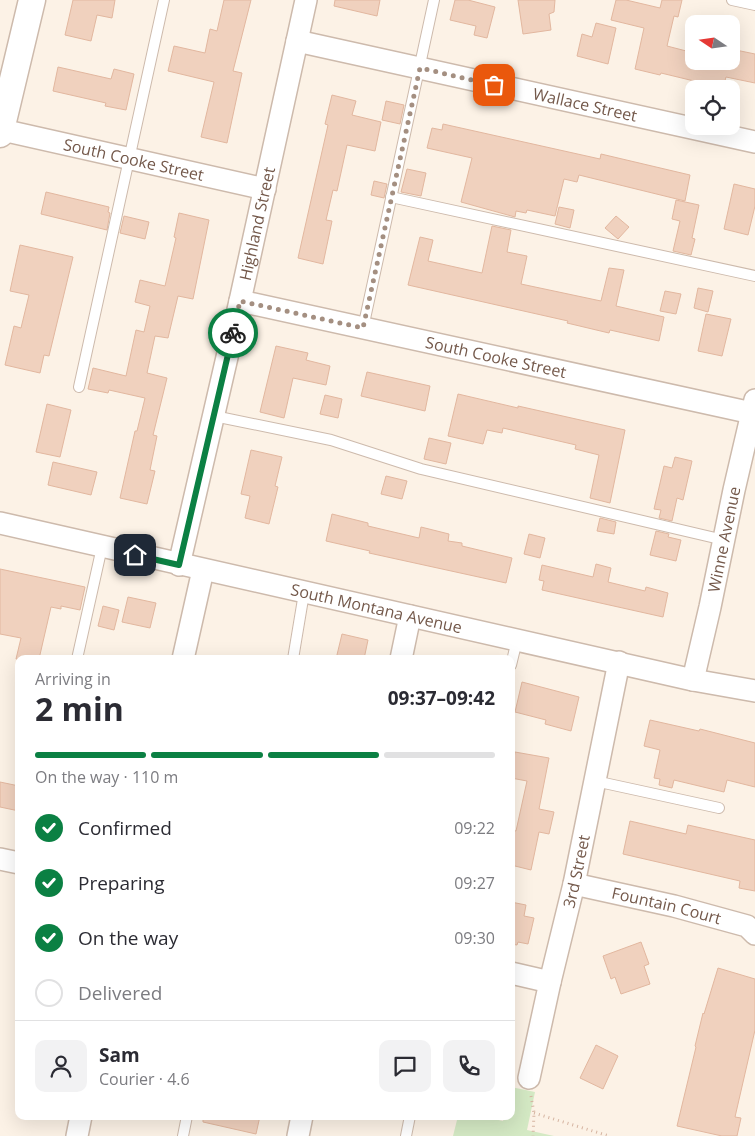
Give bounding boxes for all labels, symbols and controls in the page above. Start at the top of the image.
north arrow [685,15,740,70]
map controls [685,15,740,135]
pin [473,64,515,106]
icon: bag [480,71,508,99]
button: locate [685,80,740,135]
street label: Wallace Street [531,82,640,127]
street label: South Cooke Street [61,133,206,186]
street label: Highland Street [234,165,280,283]
courier [208,308,258,358]
icon: bike [219,319,247,347]
street label: South Cooke Street [424,331,569,383]
street label: Winne Avenue [702,485,745,594]
pin [114,534,156,576]
icon: home [121,541,149,569]
street label: South Montana Avenue [289,578,464,638]
text: Arriving in [35,668,111,690]
text: 09:37–09:42 [388,685,495,711]
text: 2 min [35,687,124,730]
text: On the way · 110 m [35,766,178,788]
icon: check [35,814,63,842]
text: Confirmed [78,815,172,841]
text: 09:22 [454,817,495,839]
street label: 3rd Street [558,833,595,910]
icon: check [35,869,63,897]
text: Preparing [78,870,165,896]
text: 09:27 [454,872,495,894]
street label: Fountain Court [610,882,724,930]
icon: check [35,924,63,952]
text: On the way [78,925,178,951]
text: 09:30 [454,927,495,949]
text: Delivered [78,980,162,1006]
button: person [35,1040,87,1092]
button: chat [379,1040,431,1092]
button: phone [443,1040,495,1092]
text: Sam [99,1042,140,1068]
text: Courier · 4.6 [99,1068,190,1090]

